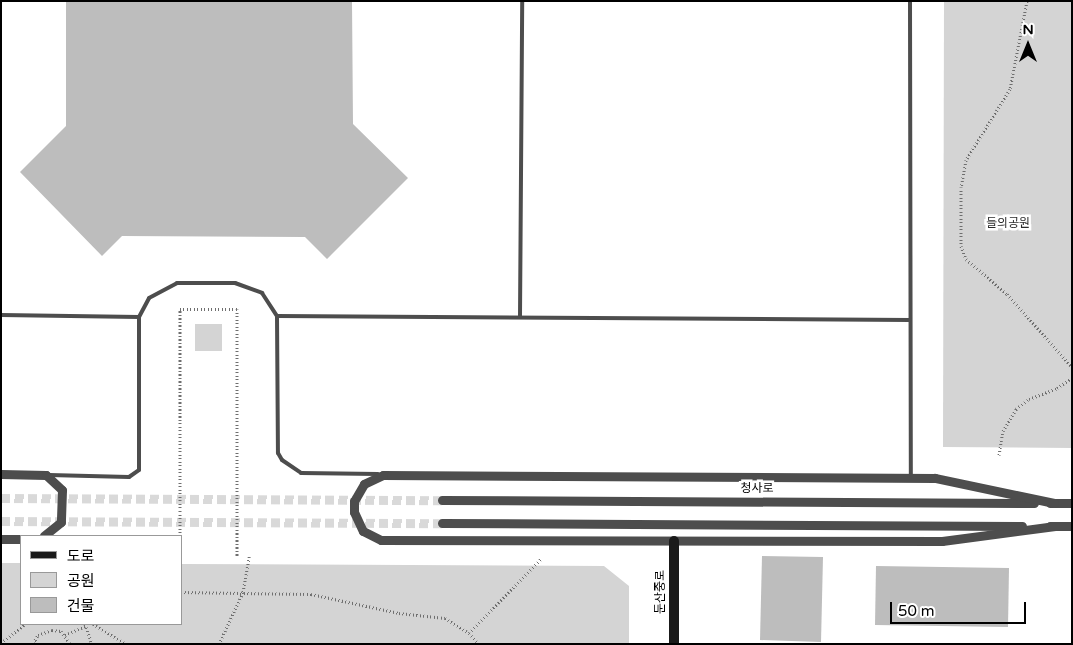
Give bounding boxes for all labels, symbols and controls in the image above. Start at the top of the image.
north arrow [1003,20,1053,70]
text: N [1022,21,1034,38]
park label: 들의공원 [986,217,1030,231]
street label: 청사로 [740,482,774,496]
legend [20,535,182,625]
text: 도로 [67,547,95,565]
street label: 둔산중로 [654,570,668,614]
text: 공원 [67,572,95,590]
scale bar [893,592,1029,624]
text: 건물 [67,597,95,615]
text: 50 m [898,602,935,620]

